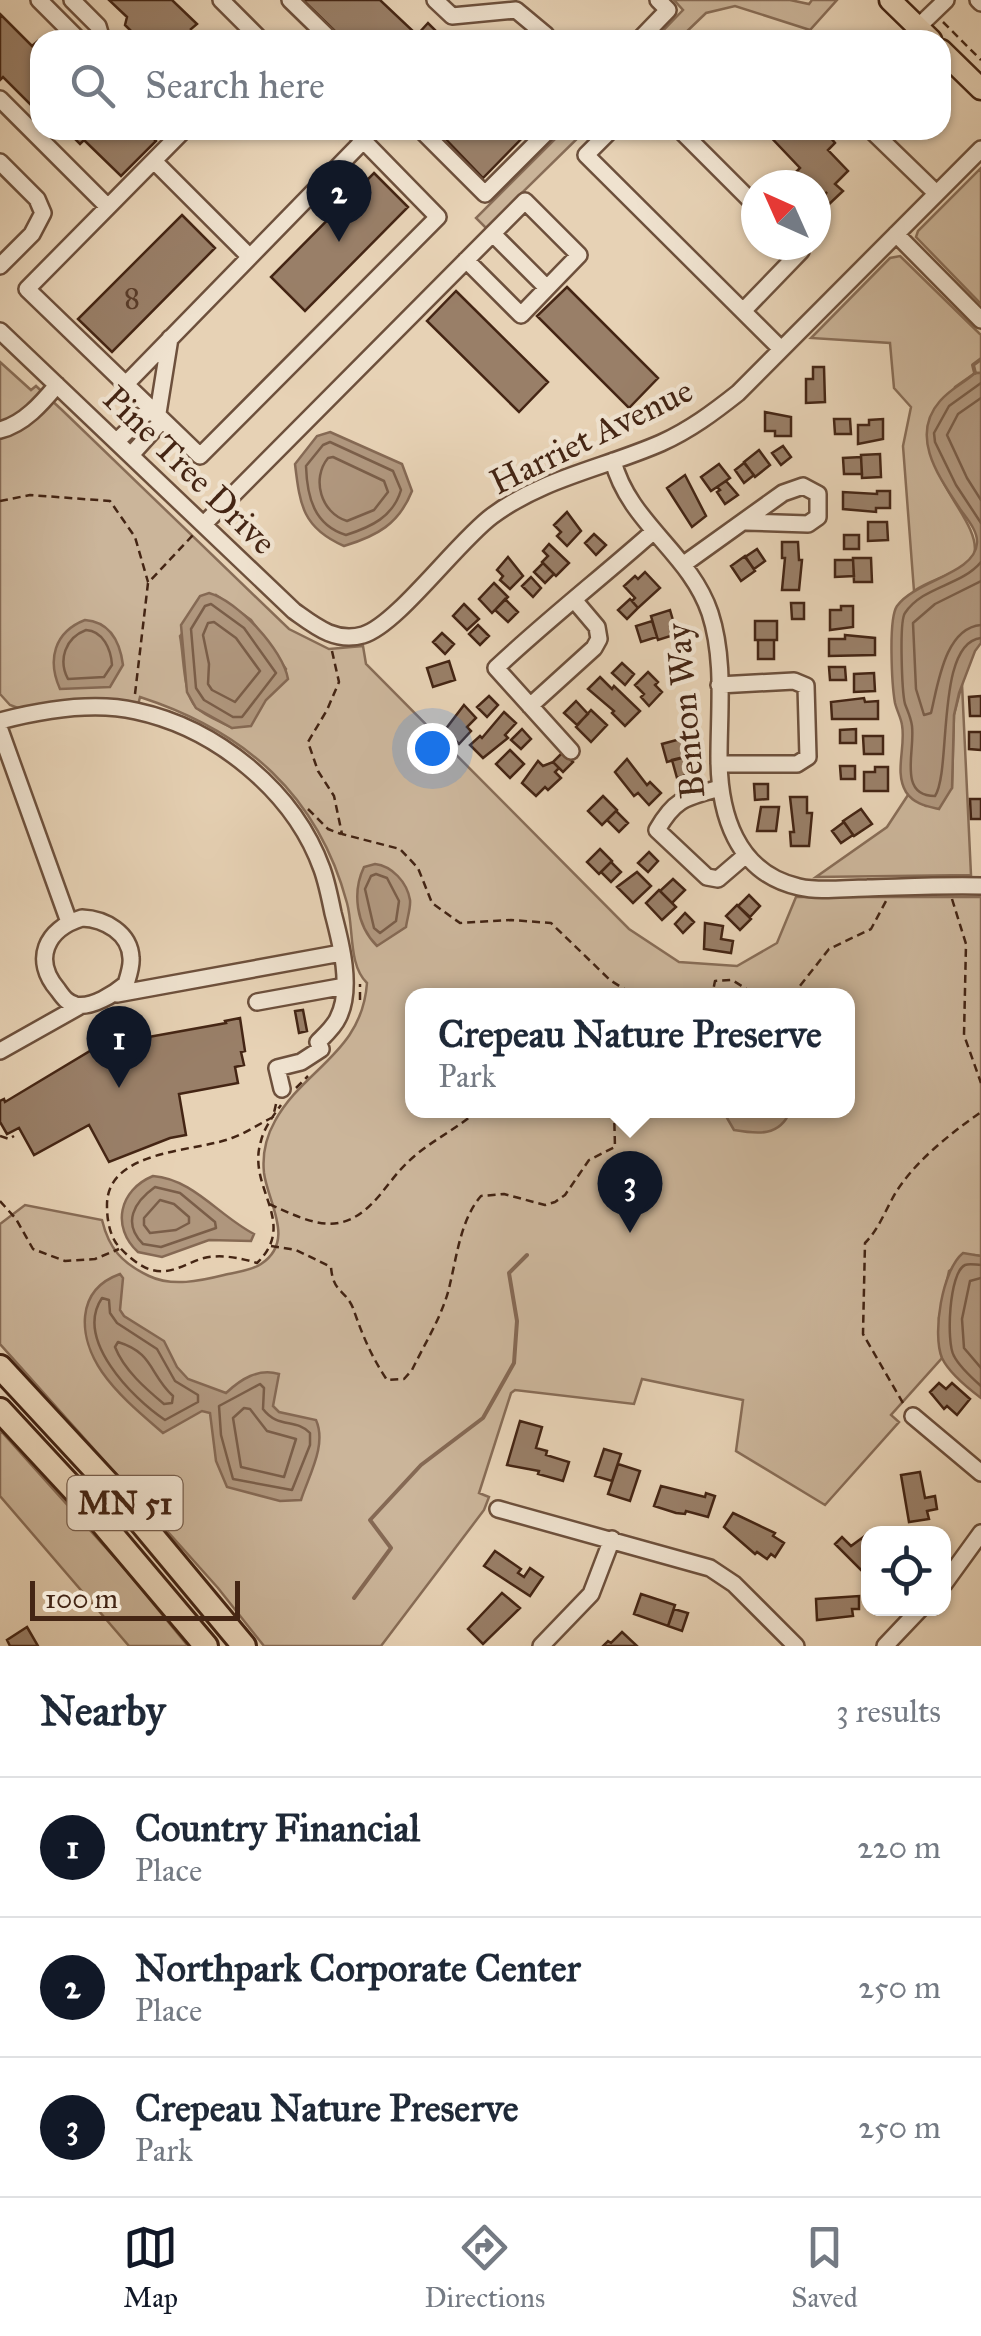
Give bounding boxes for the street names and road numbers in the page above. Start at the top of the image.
street label: Harriet Avenue [483,369,700,504]
street label: Pine Tree Drive [94,377,285,564]
street label: Benton Way [656,621,715,800]
road number: MN 51 [68,1476,182,1530]

